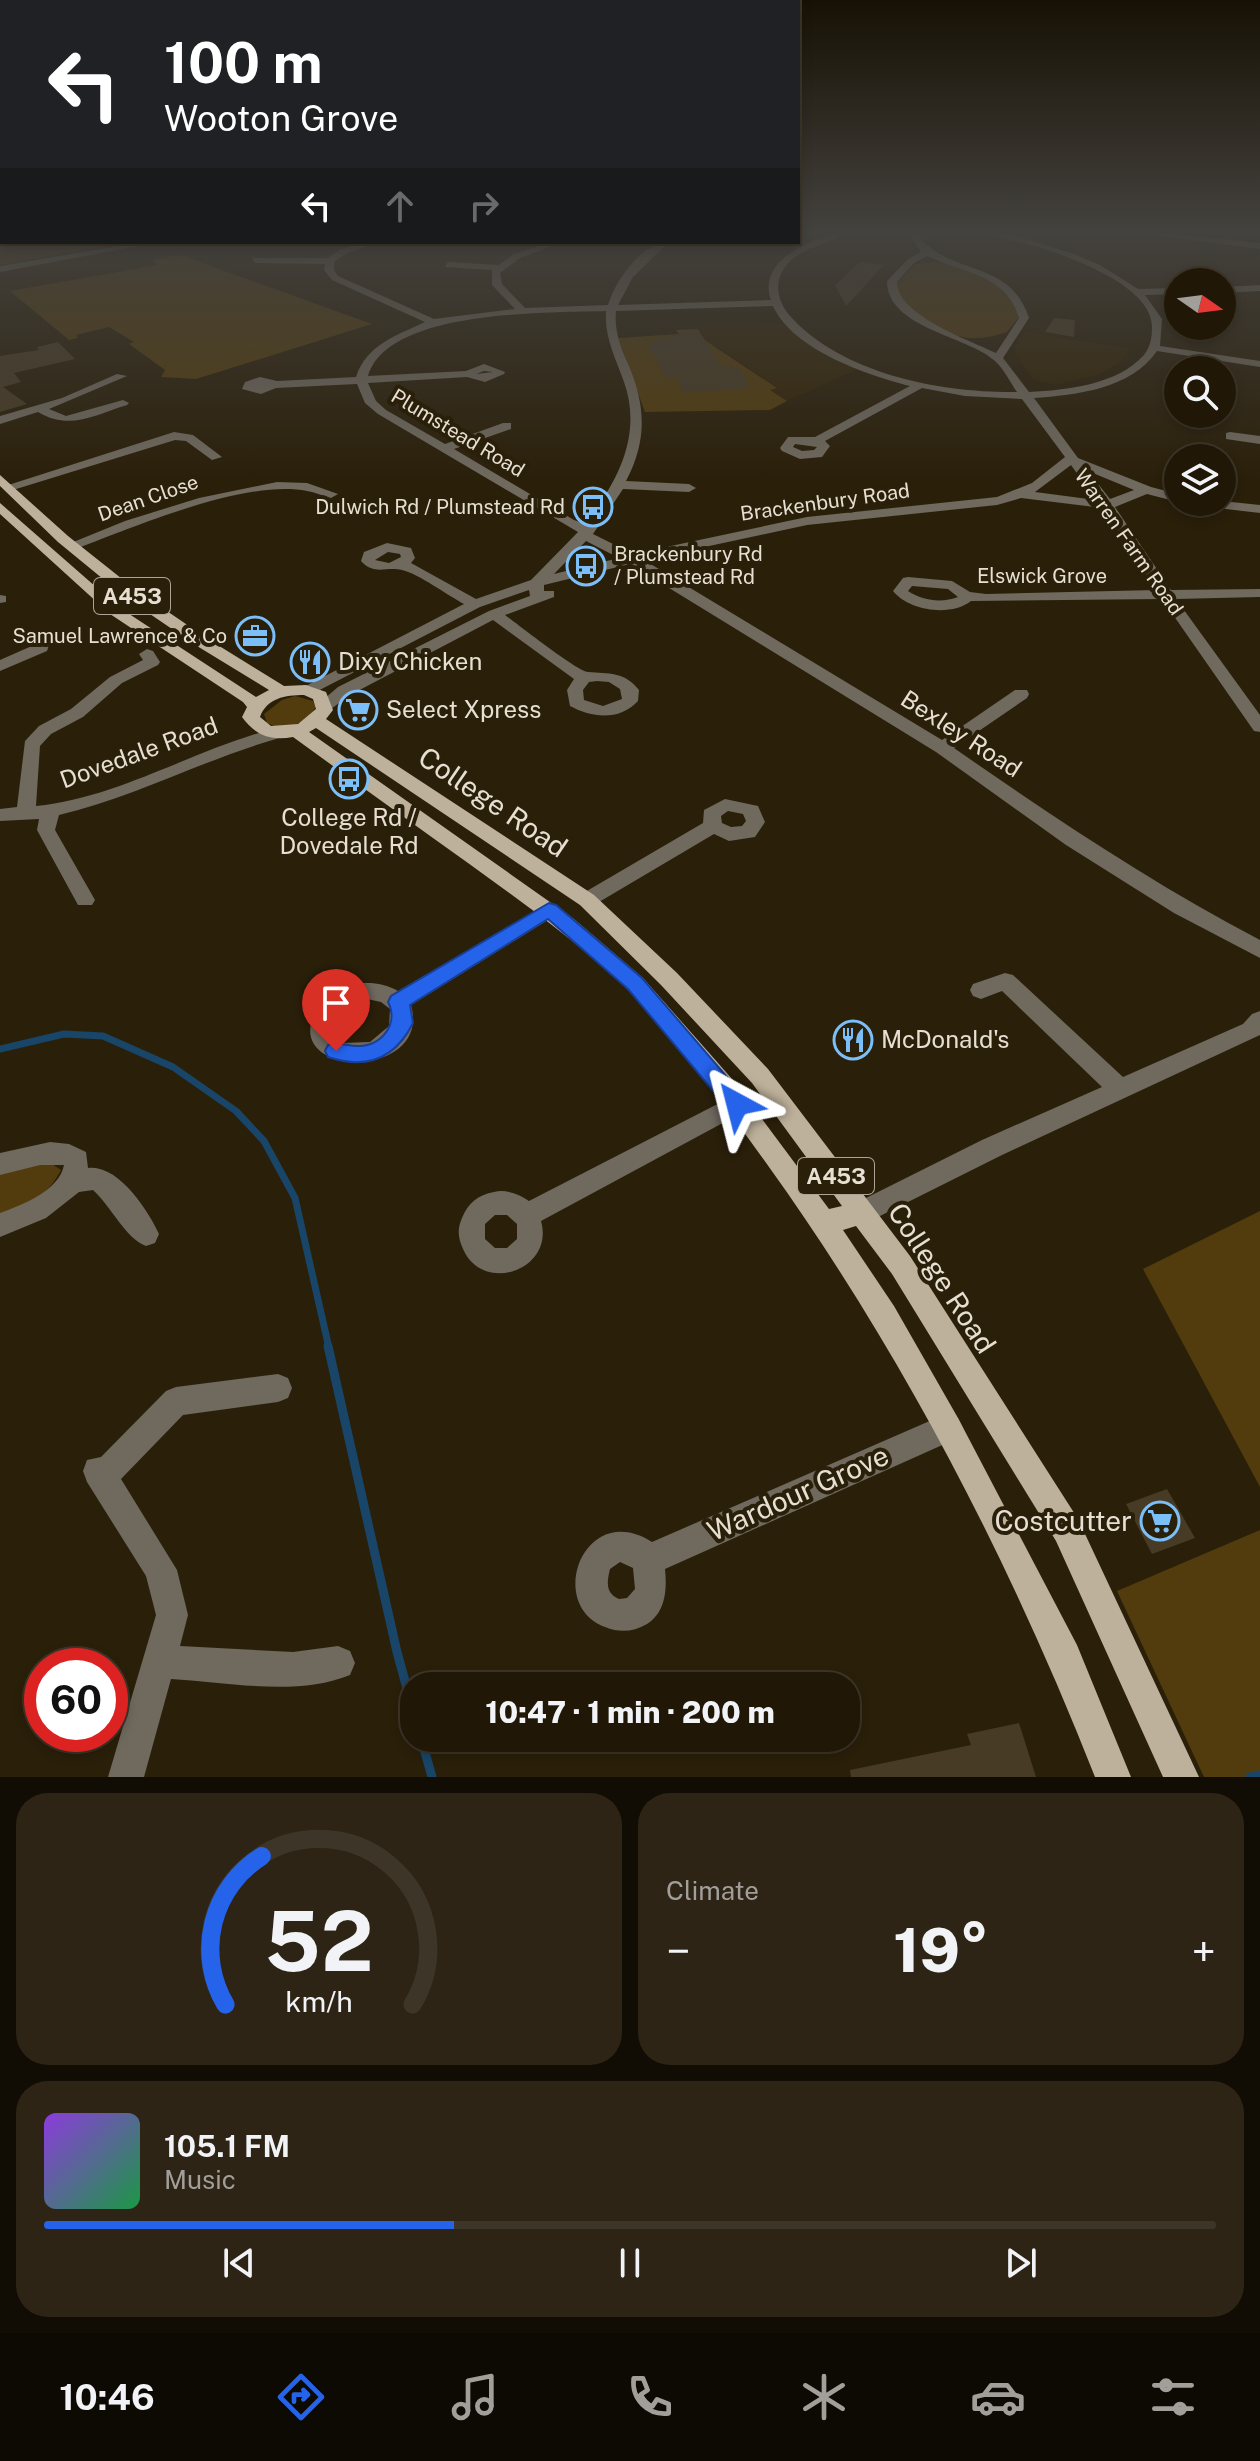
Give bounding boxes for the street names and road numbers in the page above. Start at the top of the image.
street label: Plumstead Road [387,384,529,482]
street label: Warren Farm Road [1070,464,1188,620]
street label: Dean Close [95,470,201,526]
street label: Brackenbury Road [739,478,911,526]
street label: Elswick Grove [977,564,1107,588]
road number: A453 [94,578,170,614]
street label: Bexley Road [896,684,1027,782]
street label: Dovedale Road [56,711,221,794]
street label: College Road [413,740,574,863]
road number: A453 [798,1158,874,1194]
street label: College Road [882,1196,1003,1359]
street label: Wardour Grove [702,1438,894,1547]

